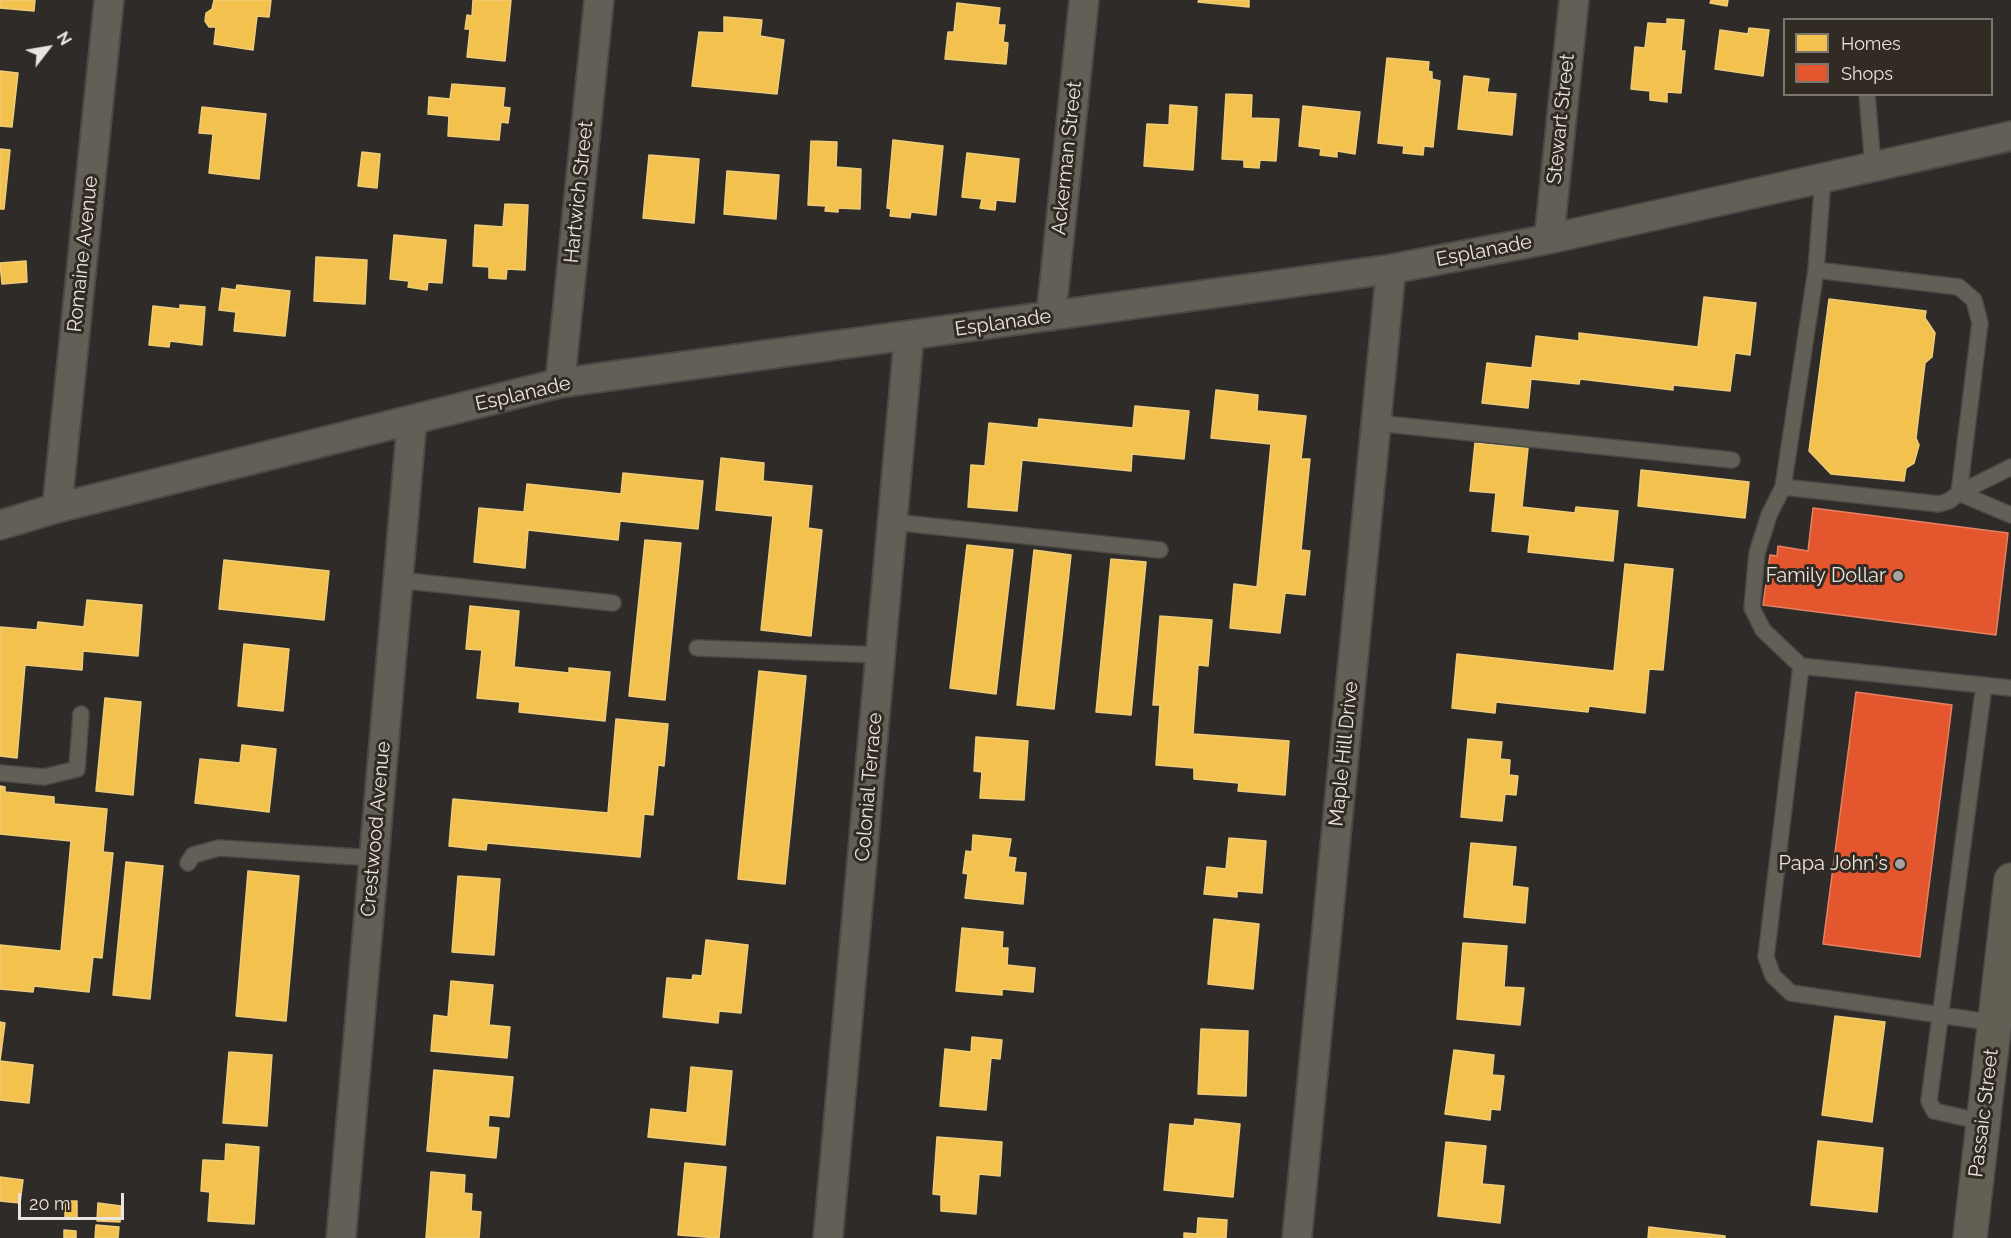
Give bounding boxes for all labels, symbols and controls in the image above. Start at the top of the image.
north arrow [18,18,78,78]
legend [1783,18,1993,96]
text: N [53,28,75,49]
text: Homes [1841,33,1901,54]
street label: Stewart Street [1542,53,1580,185]
text: Shops [1841,63,1893,84]
street label: Ackerman Street [1047,80,1087,236]
street label: Hartwich Street [560,120,598,264]
street label: Romaine Avenue [63,175,103,333]
street label: Esplanade [1434,230,1534,272]
street label: Esplanade [953,304,1053,342]
street label: Esplanade [473,371,573,417]
place label: Family Dollar [1766,564,1886,588]
marker: Family Dollar [1891,569,1905,583]
street label: Maple Hill Drive [1324,680,1364,828]
street label: Colonial Terrace [851,711,887,863]
street label: Crestwood Avenue [356,740,396,918]
place label: Papa John's [1779,852,1888,876]
marker: Papa John's [1893,857,1907,871]
street label: Passaic Street [1964,1047,2004,1179]
scale bar [21,1181,128,1219]
text: 20 m [29,1193,71,1214]

